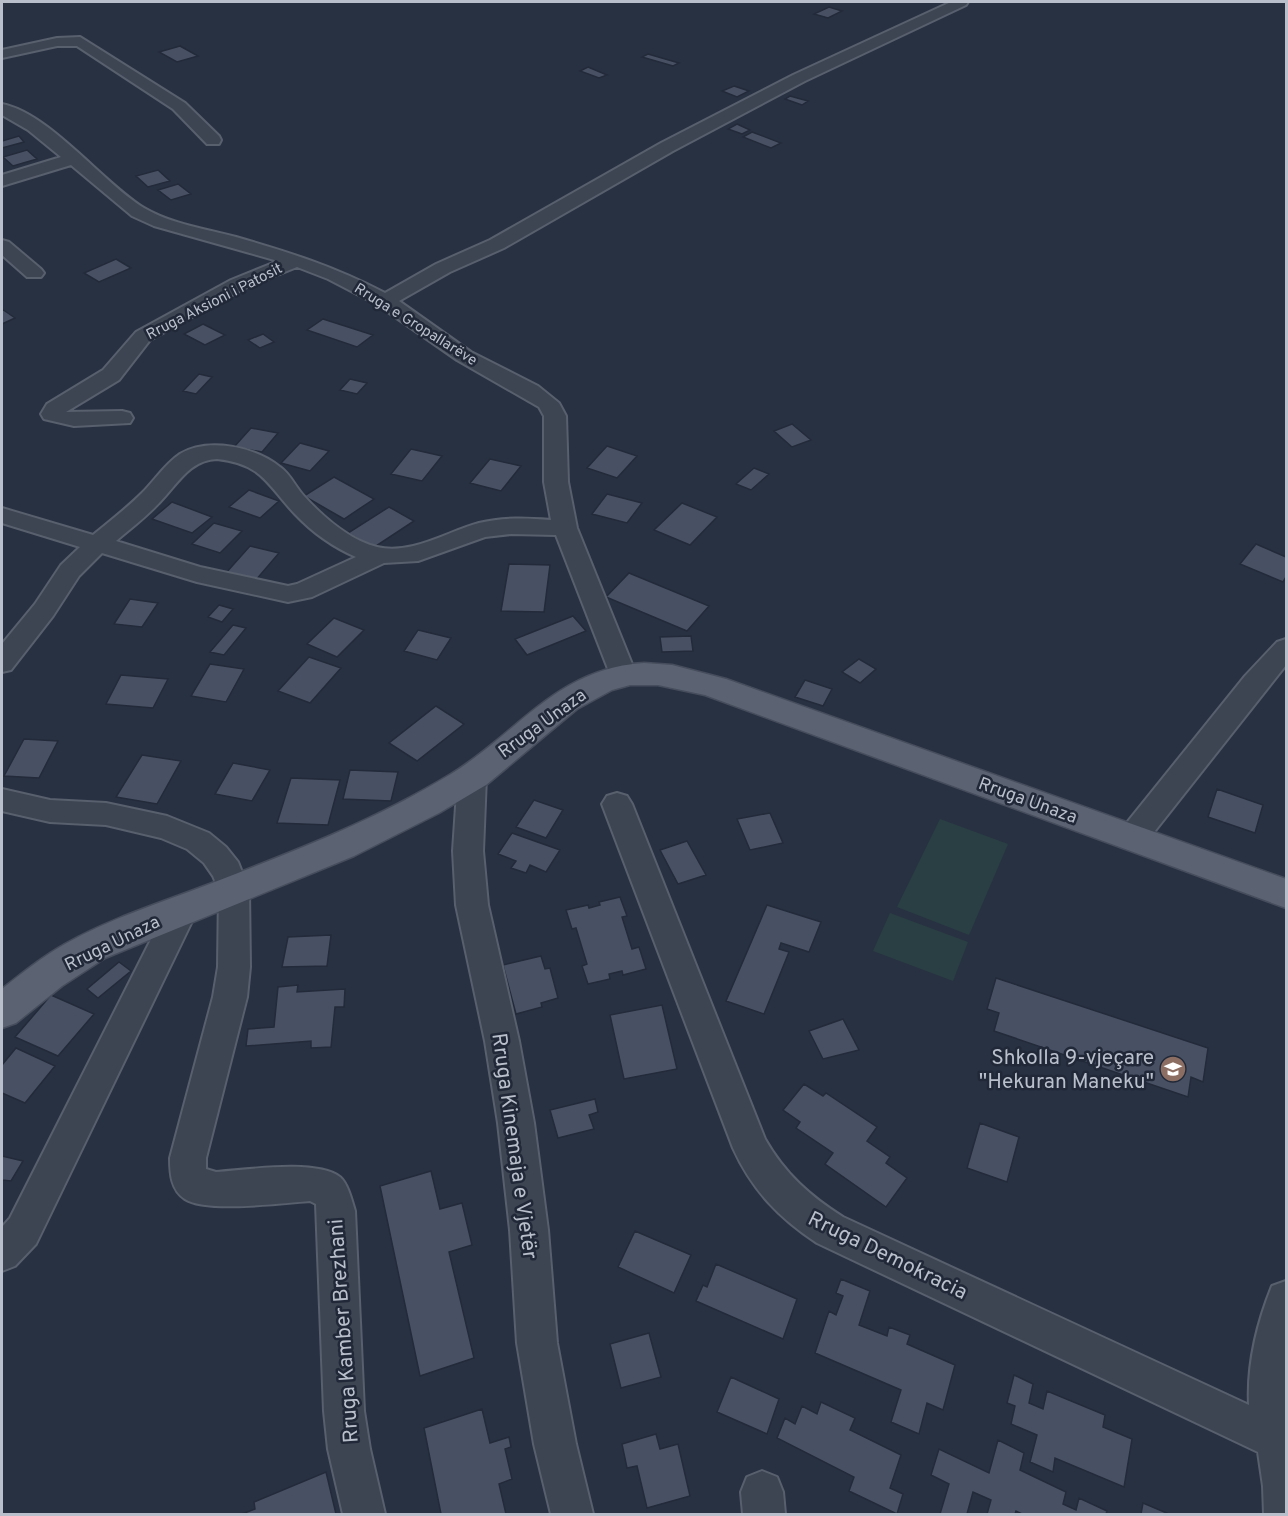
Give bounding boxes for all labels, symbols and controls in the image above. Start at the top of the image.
street label: Rruga Aksioni i Patosit [143,260,286,345]
street label: Rruga e Gropallarëve [350,280,480,371]
street label: Rruga Unaza [494,685,591,764]
street label: Rruga Unaza [975,773,1080,830]
street label: Rruga Unaza [61,911,164,977]
street label: Rruga Kinemaja e Vjetër [484,1031,543,1261]
place label: Shkolla 9-vjeçare "Hekuran Maneku" [979,1045,1154,1096]
school or university icon: Shkolla 9-vjeçare "Hekuran Maneku" [1158,1054,1188,1084]
street label: Rruga Demokracia [803,1206,972,1307]
street label: Rruga Kamber Brezhani [323,1218,366,1444]

